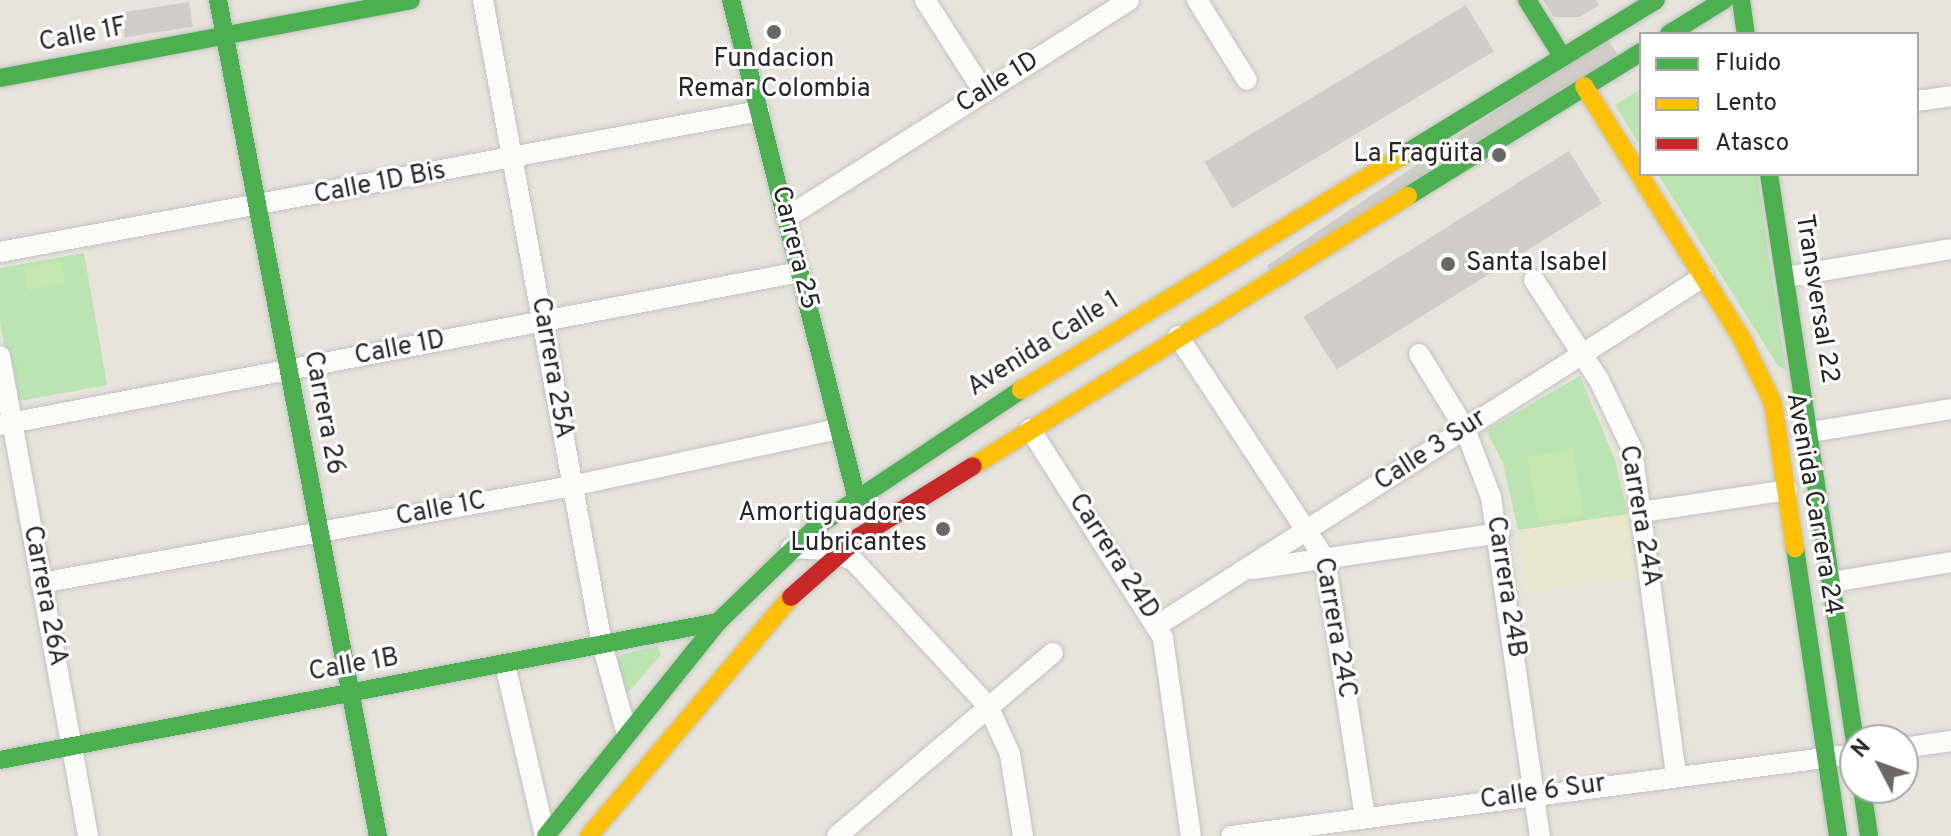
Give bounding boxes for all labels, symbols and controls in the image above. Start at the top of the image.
street label: Calle 1F [37,12,129,60]
marker: Fundacion Remar Colombia [765,23,783,41]
legend [1639,32,1919,176]
place label: Fundacion Remar Colombia [678,44,870,106]
street label: Calle 1D [951,46,1045,120]
text: Fluido [1715,49,1781,79]
text: Lento [1715,89,1777,119]
text: Atasco [1715,129,1789,159]
place label: La Fragüita [1353,139,1483,171]
marker: La Fragüita [1490,146,1508,164]
street label: Calle 1D Bis [311,156,449,212]
street label: Carrera 25 [764,183,824,313]
street label: Transversal 22 [1787,212,1845,386]
place label: Santa Isabel [1466,248,1607,280]
marker: Santa Isabel [1437,253,1459,275]
street label: Avenida Calle 1 [962,286,1126,404]
street label: Carrera 25A [523,295,579,441]
street label: Calle 1D [352,325,448,373]
street label: Carrera 26 [296,349,350,477]
street label: Avenida Carrera 24 [1778,390,1848,618]
street label: Calle 3 Sur [1369,403,1493,499]
street label: Carrera 24A [1611,443,1667,589]
street label: Calle 1C [393,486,489,534]
street label: Carrera 24D [1061,488,1165,626]
place label: Amortiguadores Lubricantes [738,498,927,560]
street label: Carrera 24B [1478,514,1532,660]
marker: Amortiguadores Lubricantes [934,520,952,538]
street label: Carrera 26A [15,523,73,669]
street label: Carrera 24C [1306,555,1362,701]
street label: Calle 1B [307,643,401,689]
north arrow [1839,724,1919,804]
text: N [1847,734,1877,764]
street label: Calle 6 Sur [1478,769,1608,817]

